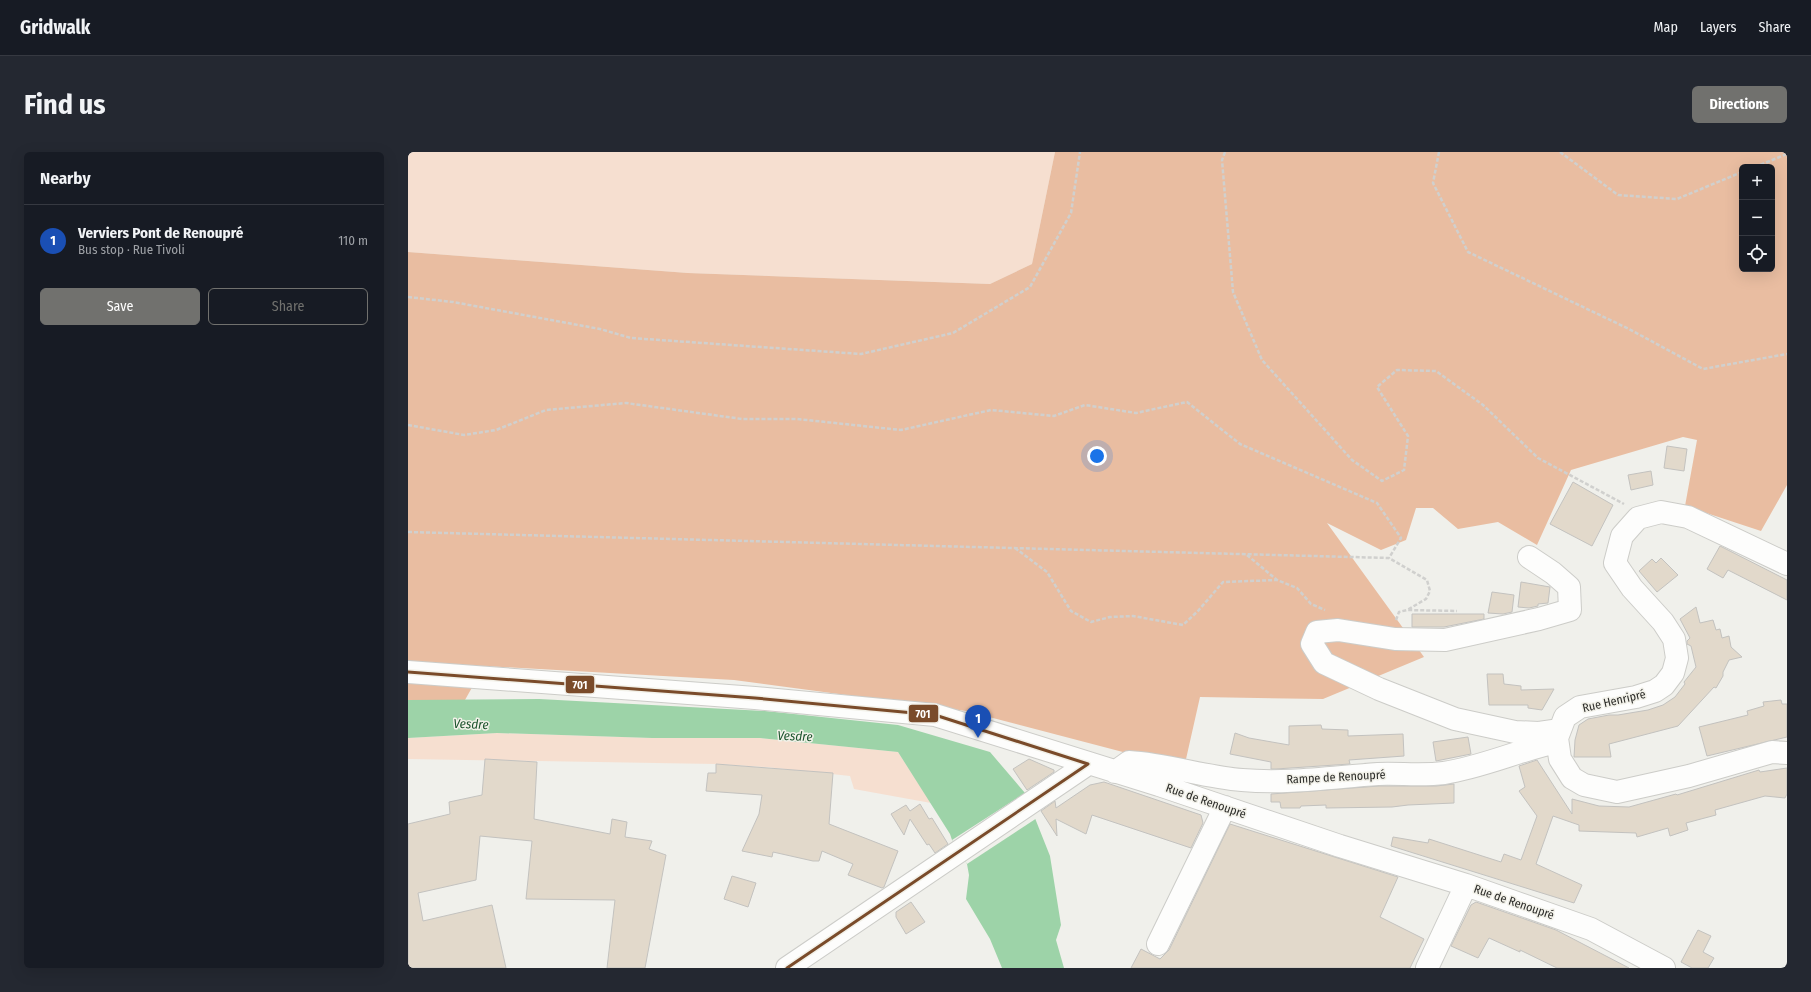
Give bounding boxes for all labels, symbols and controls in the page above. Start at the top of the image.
text: Gridwalk [20,16,90,39]
text: Map [1654,19,1678,36]
text: Layers [1700,19,1736,36]
text: Share [1758,19,1791,36]
button: Directions [1692,86,1787,123]
text: Find us [24,88,106,121]
map controls [1739,164,1775,272]
button: + [1739,164,1775,200]
text: Nearby [40,168,91,189]
button: − [1739,200,1775,236]
text: Verviers Pont de Renoupré [78,224,243,242]
text: 1 [50,233,56,248]
text: 110 m [338,233,368,248]
button: locate [1739,236,1775,272]
text: Bus stop · Rue Tivoli [78,242,185,257]
button: Save [40,288,200,325]
button: Share [208,288,368,325]
your location [1087,446,1107,466]
line badge: 701 [565,675,595,694]
text: 701 [572,679,588,692]
street label: Rue Henripré [1581,687,1647,715]
line badge: 701 [908,704,939,723]
pin: 1 [965,705,991,738]
text: 701 [915,708,931,721]
water label: Vesdre [453,716,489,732]
water label: Vesdre [777,728,813,744]
street label: Rampe de Renoupré [1286,767,1386,787]
street label: Rue de Renoupré [1164,781,1248,821]
street label: Rue de Renoupré [1472,882,1556,922]

